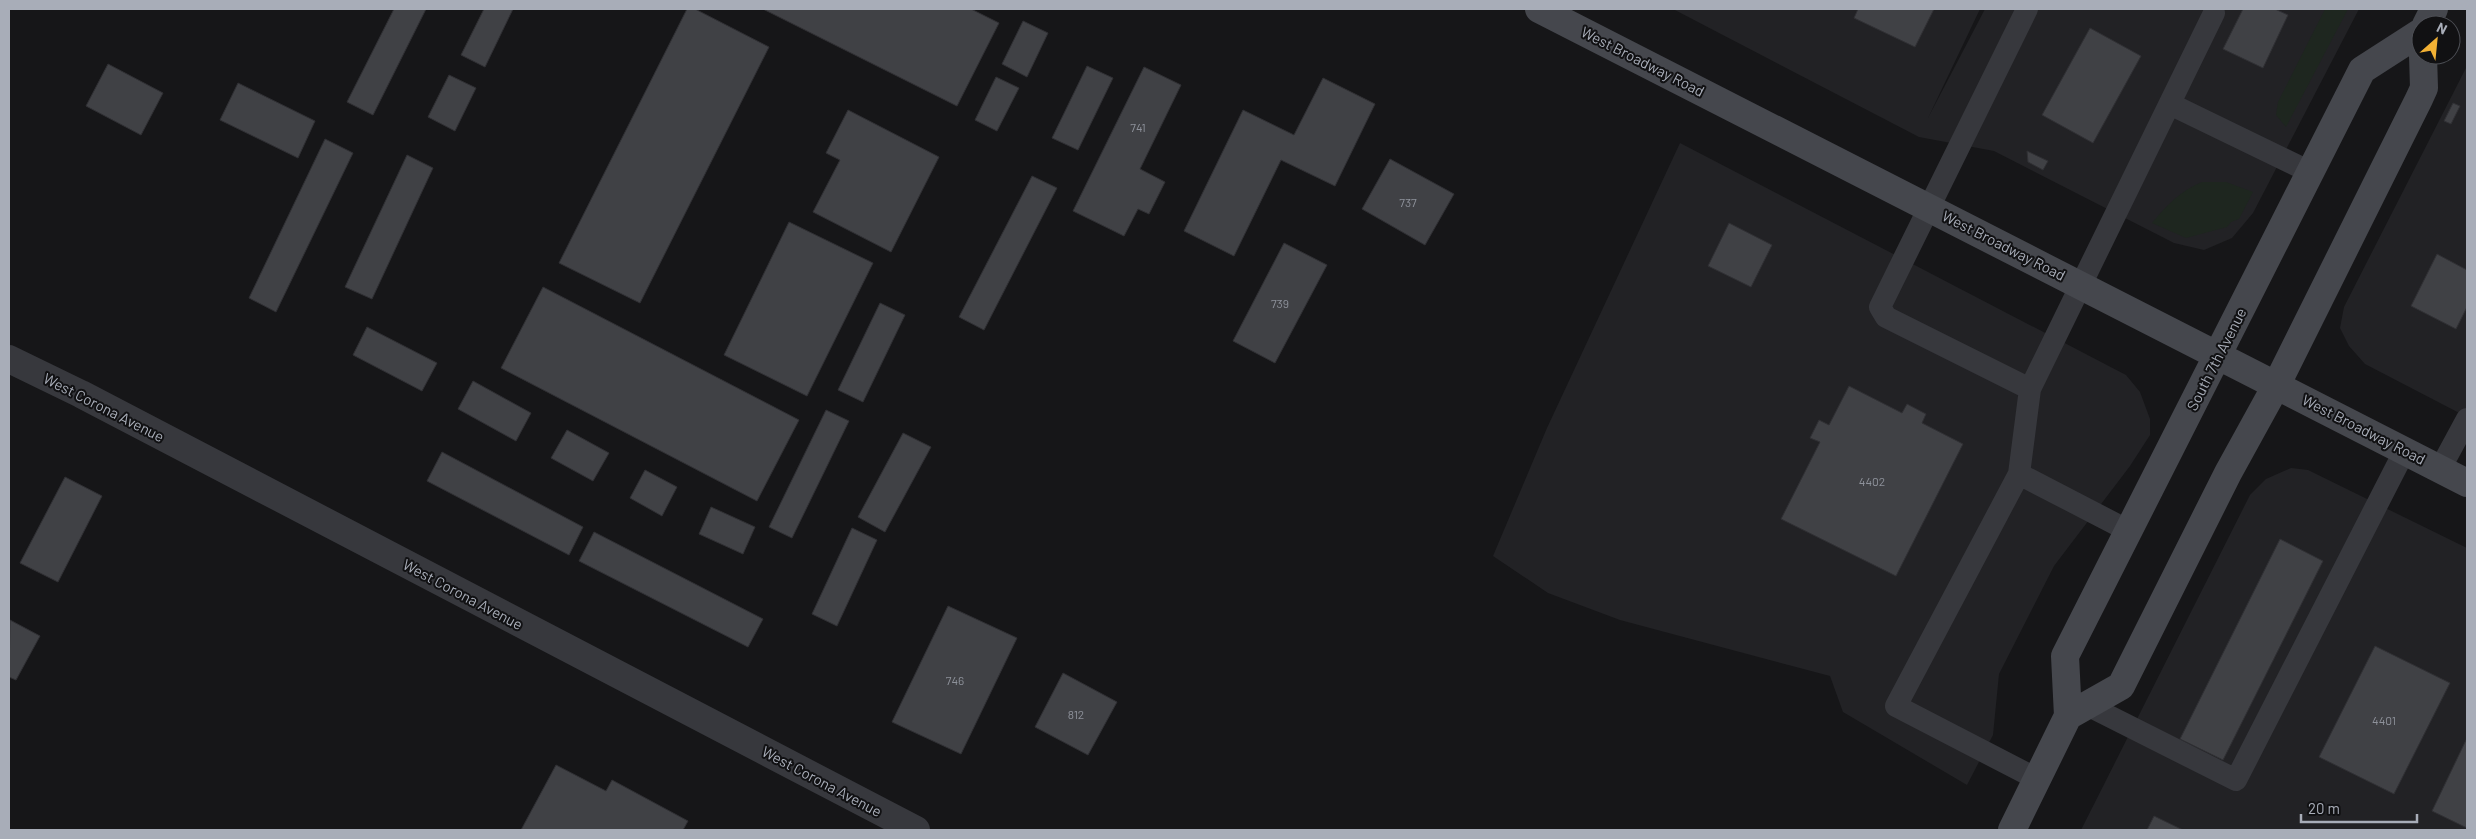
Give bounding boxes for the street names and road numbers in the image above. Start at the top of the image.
street label: West Broadway Road [1578,22,1708,100]
street label: West Broadway Road [1939,206,2069,284]
street label: South 7th Avenue [2182,305,2250,413]
street label: West Corona Avenue [41,369,167,445]
street label: West Broadway Road [2299,390,2429,468]
street label: West Corona Avenue [400,555,526,633]
street label: West Corona Avenue [759,742,885,820]

